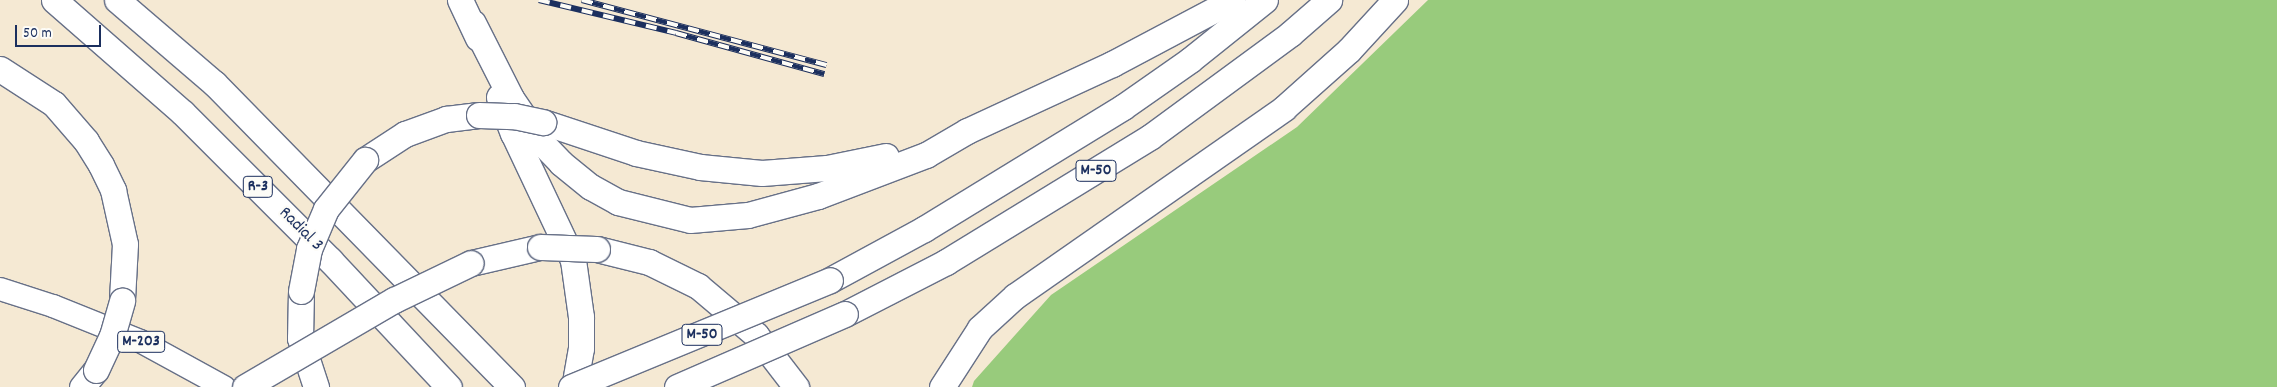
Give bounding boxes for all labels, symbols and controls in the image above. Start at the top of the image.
scale bar [18,15,104,47]
text: 50 m [23,23,52,45]
road number: M-50 [1075,158,1117,185]
road number: R-3 [242,173,274,200]
street label: Radial 3 [273,203,327,257]
road number: M-50 [681,322,723,348]
road number: M-203 [116,328,166,356]

